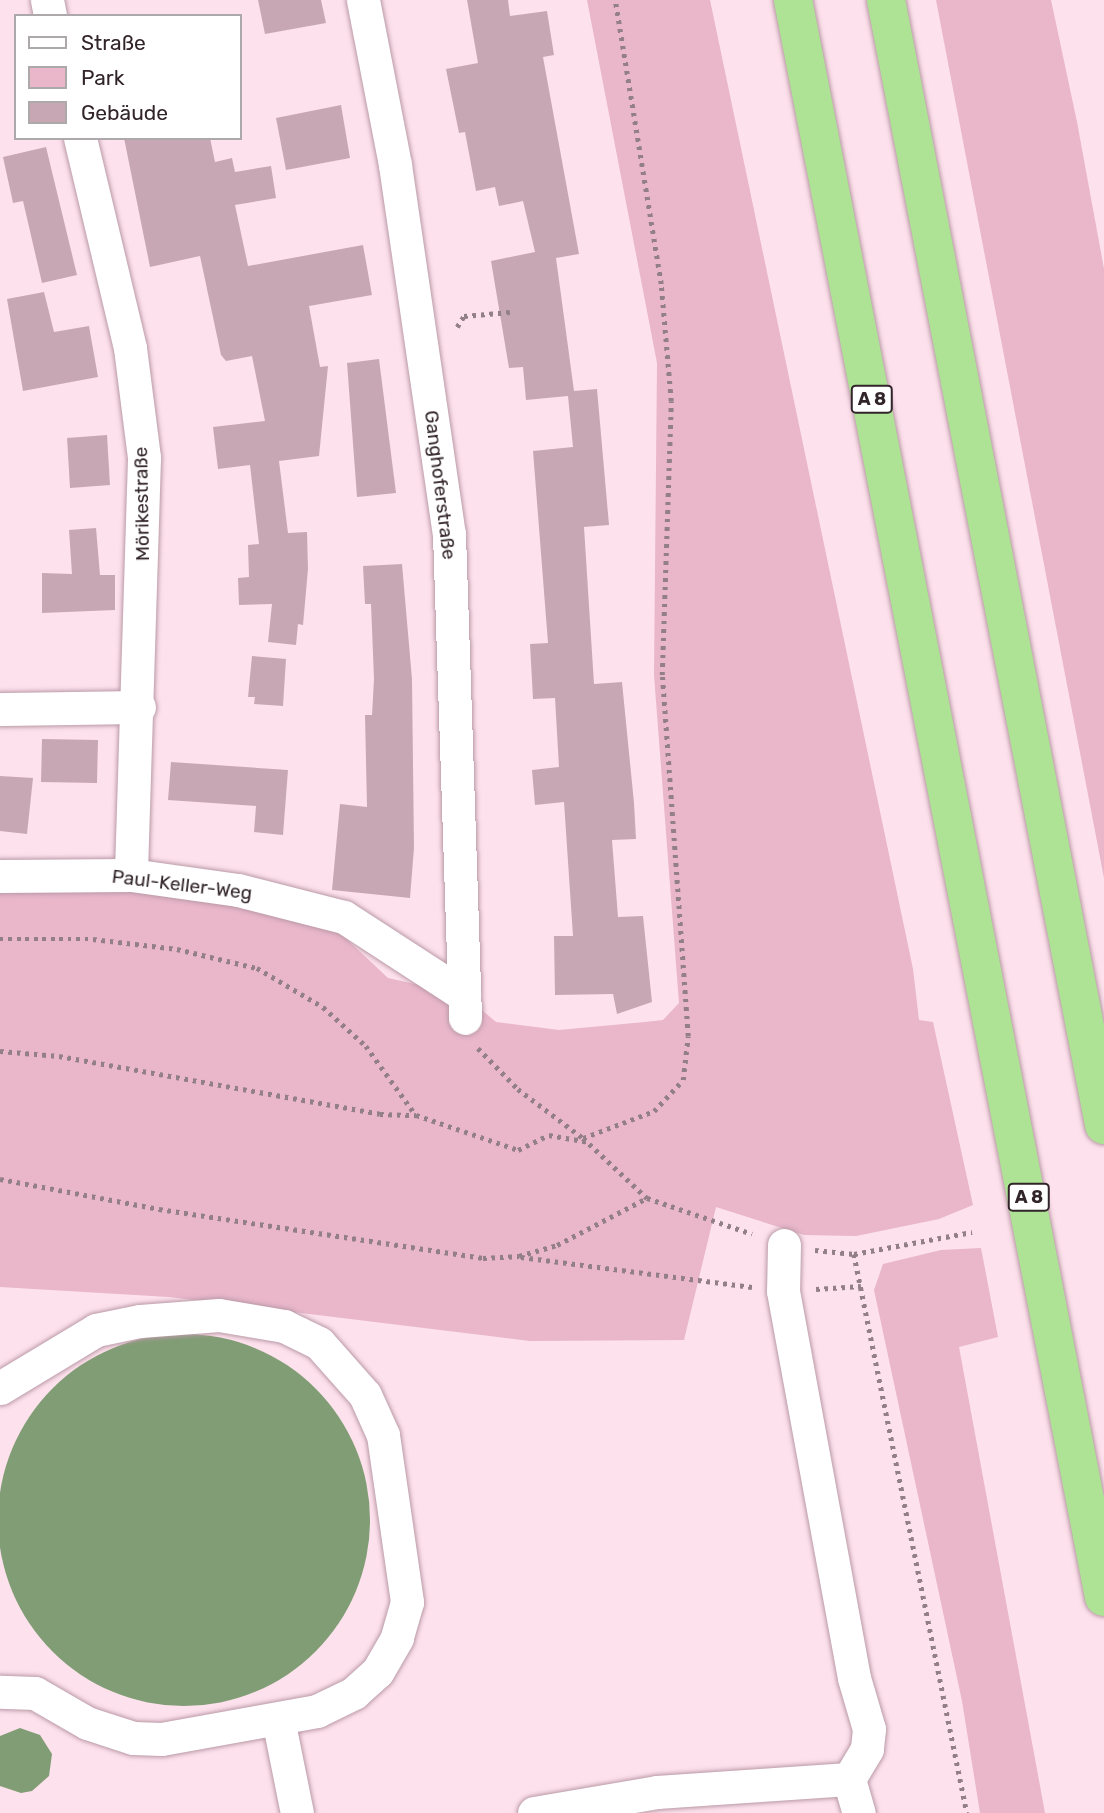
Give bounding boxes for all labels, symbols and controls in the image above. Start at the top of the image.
legend [14,14,242,140]
text: Straße [81,30,146,55]
text: Park [81,65,125,90]
text: Gebäude [81,100,168,125]
road number: A 8 [849,384,895,414]
street label: Ganghoferstraße [420,409,460,561]
street label: Mörikestraße [130,447,154,561]
street label: Paul-Keller-Weg [111,865,253,905]
road number: A 8 [1006,1182,1052,1212]

